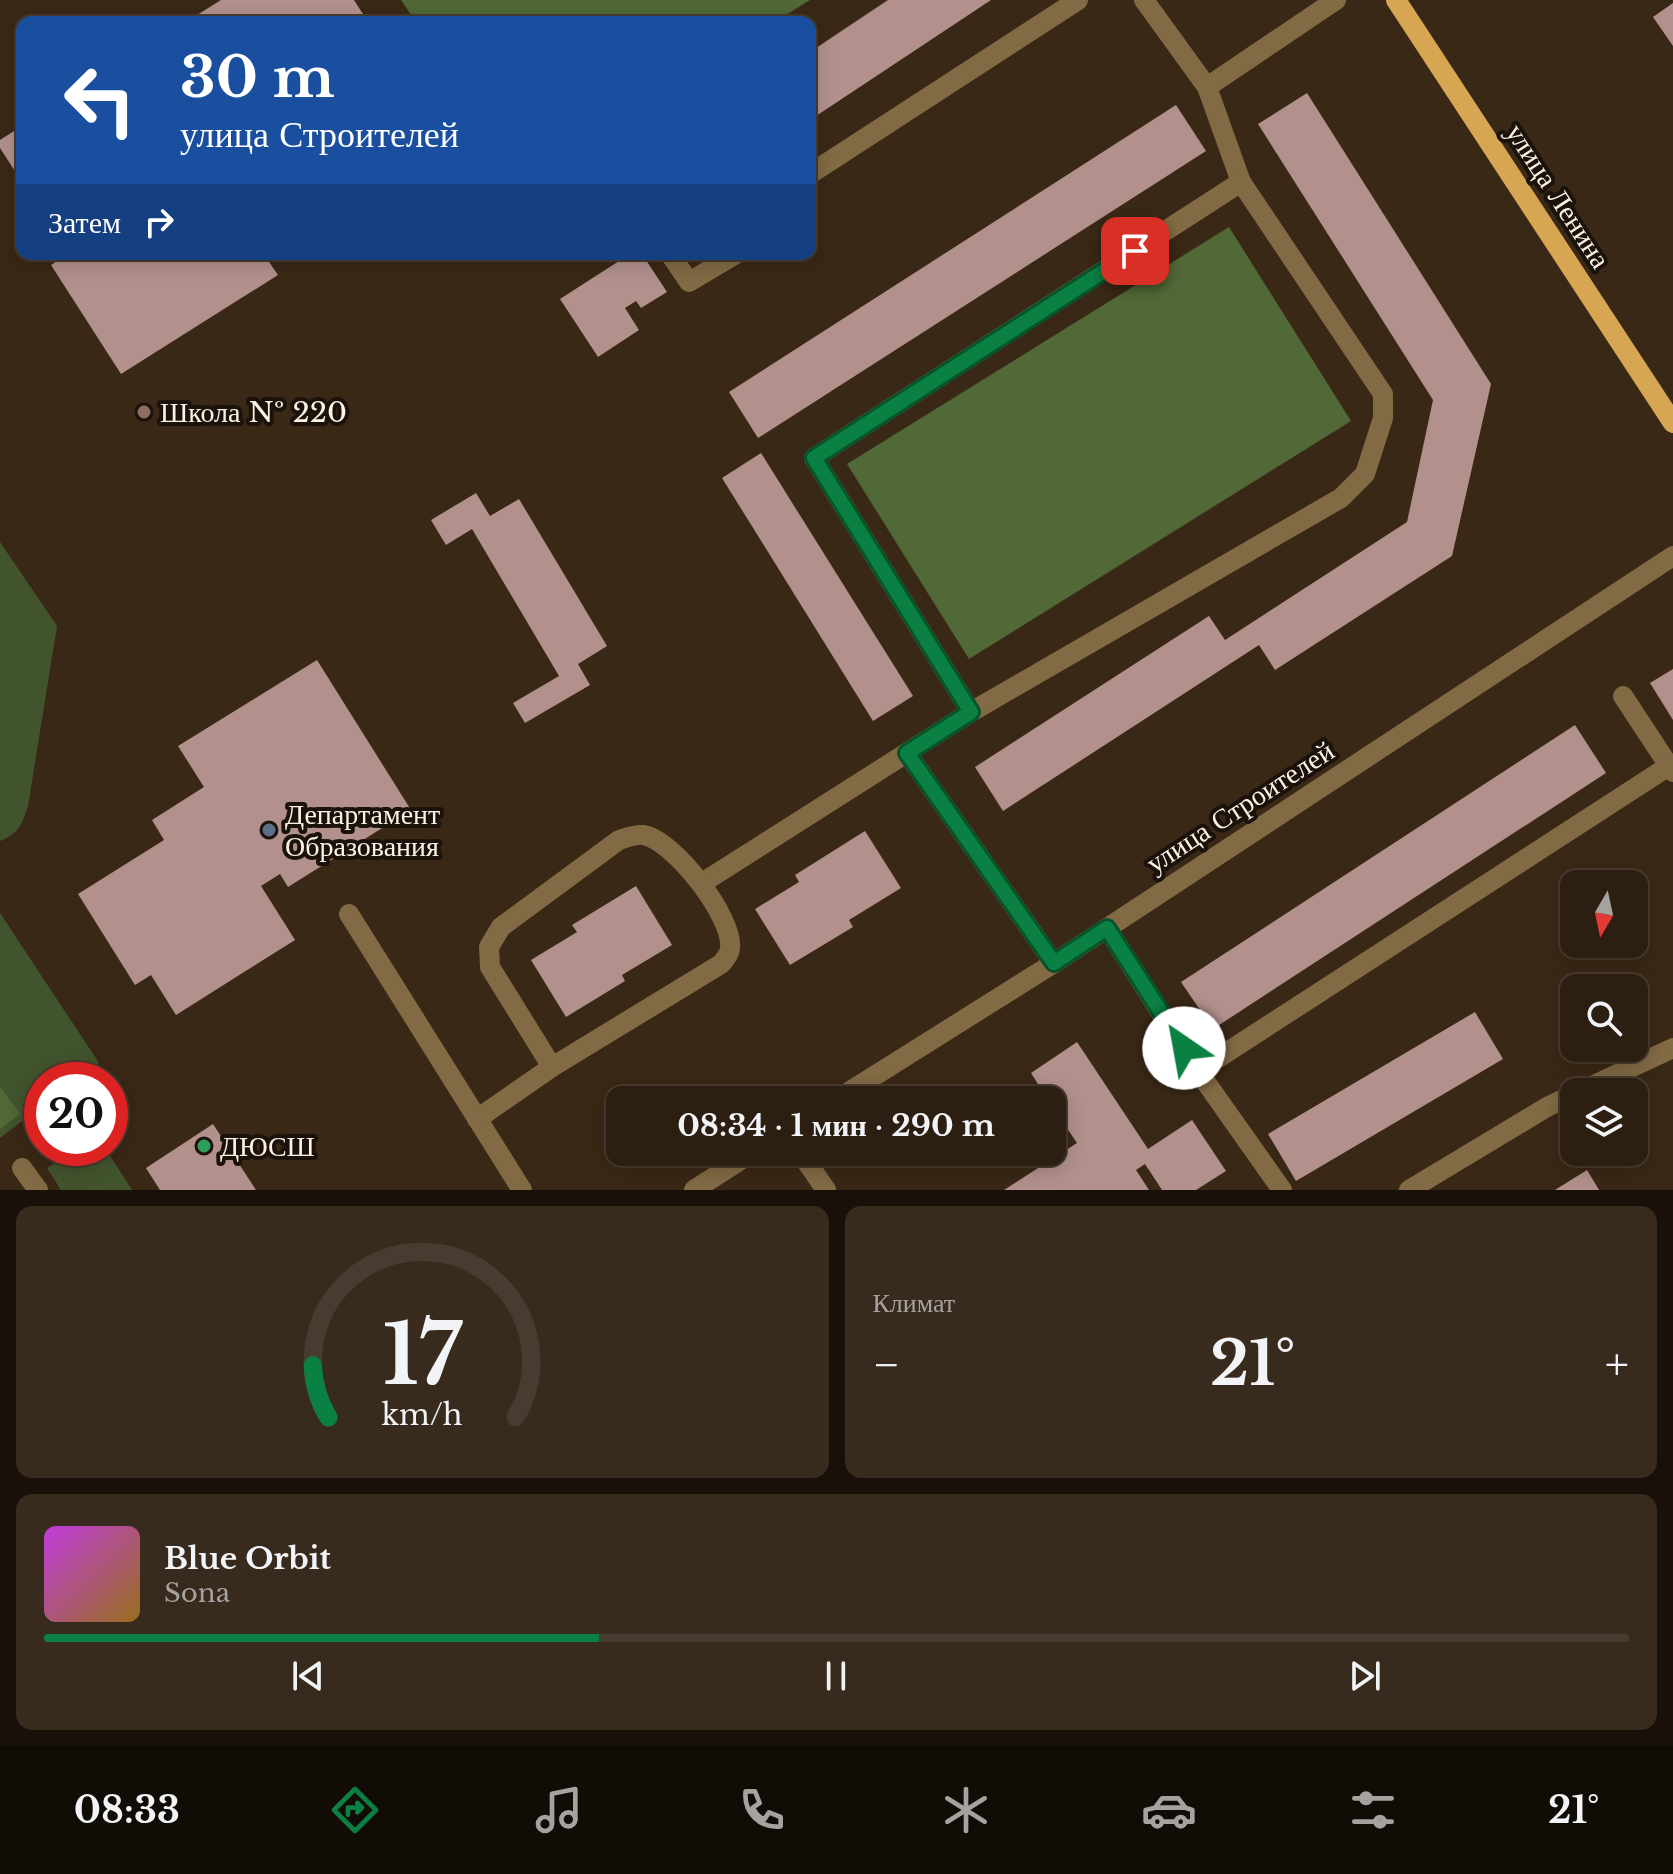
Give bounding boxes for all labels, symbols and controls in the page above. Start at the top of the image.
text: 30 m [180,43,335,112]
icon: left [48,48,152,152]
text: улица Строителей [180,112,459,157]
street label: улица Ленина [1498,117,1618,276]
icon: right [137,200,181,244]
text: Затем [48,204,121,241]
pin [1101,217,1169,285]
icon: arrive [1113,229,1157,273]
place label: Школа № 220 [160,395,347,430]
marker: Школа № 220 [135,403,153,421]
street label: улица Строителей [1139,733,1341,881]
place label: Департамент Образования [285,797,440,864]
marker: Департамент Образования [260,821,278,839]
north arrow [1560,870,1648,958]
map controls [1560,870,1648,1166]
button: search [1560,974,1648,1062]
position arrow [1142,1006,1226,1090]
speed limit sign: 20 [24,1062,128,1166]
button: layers [1560,1078,1648,1166]
text: 08:34 · 1 мин · 290 m [677,1107,995,1144]
place label: ДЮСШ [220,1129,315,1164]
marker: ДЮСШ [195,1137,213,1155]
text: Климат [873,1287,955,1319]
text: 17 [383,1303,463,1406]
text: 21° [1210,1327,1295,1401]
text: − [873,1337,900,1392]
text: + [1605,1337,1629,1392]
text: km/h [382,1397,463,1433]
text: Blue Orbit [164,1540,331,1577]
text: Sona [164,1577,230,1609]
icon: previous [286,1654,330,1698]
icon: pause [814,1654,858,1698]
icon: next [1343,1654,1387,1698]
icon: directions [327,1782,383,1838]
icon: music [531,1782,587,1838]
icon: phone [734,1782,790,1838]
icon: climate [938,1782,994,1838]
icon: car [1141,1782,1197,1838]
icon: filters [1345,1782,1401,1838]
text: 08:33 [74,1788,180,1833]
text: 21° [1548,1788,1599,1833]

